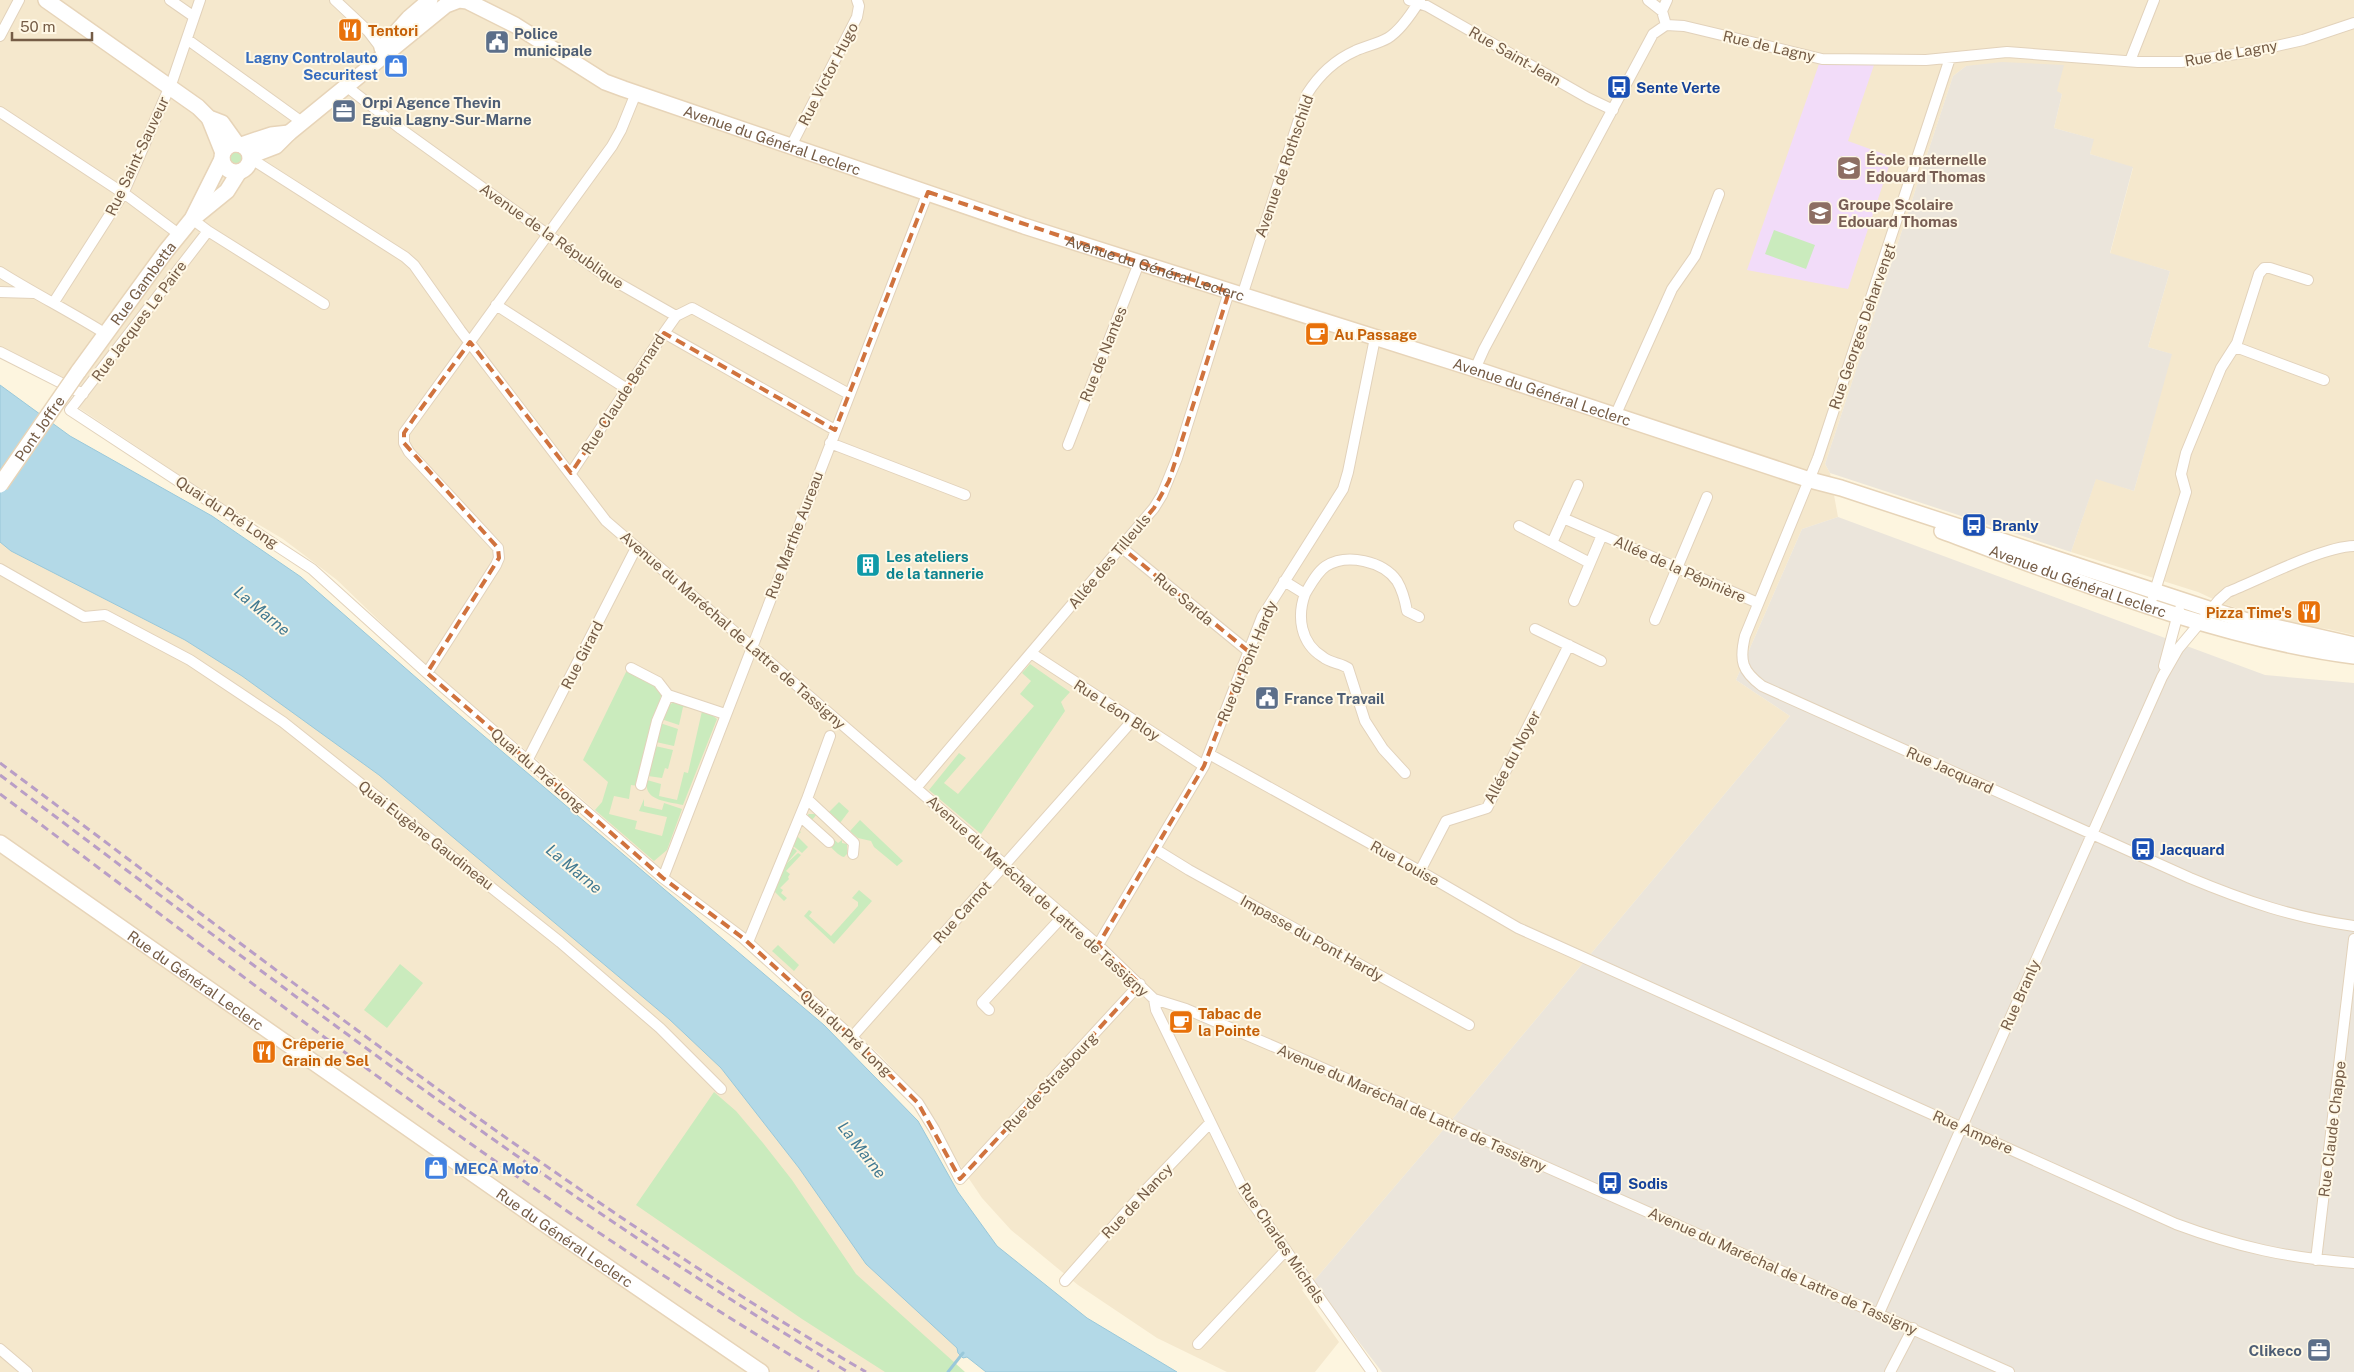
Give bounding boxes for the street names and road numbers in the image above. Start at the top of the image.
street label: Rue Victor Hugo [795,20,861,128]
street label: Rue Saint-Jean [1466,23,1564,89]
street label: Rue de Lagny [1721,27,1817,65]
street label: Rue de Lagny [2183,36,2279,70]
street label: Avenue de Rothschild [1252,93,1316,239]
street label: Rue Saint-Sauveur [102,94,172,218]
street label: Avenue du Général Leclerc [681,102,863,178]
street label: Avenue de la République [477,180,627,292]
street label: Avenue du Général Leclerc [1064,231,1247,304]
street label: Rue Gambetta [107,238,179,328]
street label: Rue Georges Deharvengt [1826,240,1899,411]
street label: Rue Jacques Le Paire [88,257,190,385]
street label: Rue de Nantes [1076,304,1130,404]
street label: Rue Claude Bernard [578,331,668,457]
street label: Avenue du Général Leclerc [1451,354,1633,429]
street label: Pont Joffre [11,392,68,464]
street label: Rue Marthe Aureau [762,469,826,601]
street label: Quai du Pré Long [173,473,281,551]
street label: Allée des Tilleuls [1064,510,1154,612]
street label: Avenue du Maréchal de Lattre de Tassigny [617,528,849,732]
street label: Allée de la Pépinière [1611,532,1749,606]
street label: Avenue du Général Leclerc [1987,541,2169,620]
street label: Rue Sarda [1151,569,1217,629]
street label: Rue du Pont Hardy [1214,598,1280,724]
street label: Rue Girard [558,618,606,692]
street label: Rue Léon Bloy [1071,676,1163,744]
street label: Allée du Noyer [1480,708,1544,806]
street label: Quai du Pré Long [488,725,588,815]
street label: Rue Jacquard [1904,743,1996,797]
street label: Quai Eugène Gaudineau [355,777,497,893]
street label: Avenue du Maréchal de Lattre de Tassigny [924,792,1152,1000]
street label: Rue Louise [1368,837,1442,889]
street label: Rue Carnot [930,877,994,947]
street label: Impasse du Pont Hardy [1238,892,1386,984]
street label: Rue du Général Leclerc [125,927,267,1033]
street label: Rue Branly [1997,957,2043,1033]
street label: Quai du Pré Long [797,986,895,1080]
street label: Rue de Strasbourg [1000,1029,1100,1135]
street label: Avenue du Maréchal de Lattre de Tassigny [1275,1041,1549,1175]
street label: Rue Claude Chappe [2315,1060,2349,1198]
street label: Rue Ampère [1930,1107,2016,1157]
street label: Rue de Nancy [1098,1160,1176,1242]
street label: Rue Charles Michels [1235,1179,1329,1307]
street label: Rue du Général Leclerc [493,1184,636,1291]
street label: Avenue du Maréchal de Lattre de Tassigny [1646,1204,1920,1338]

